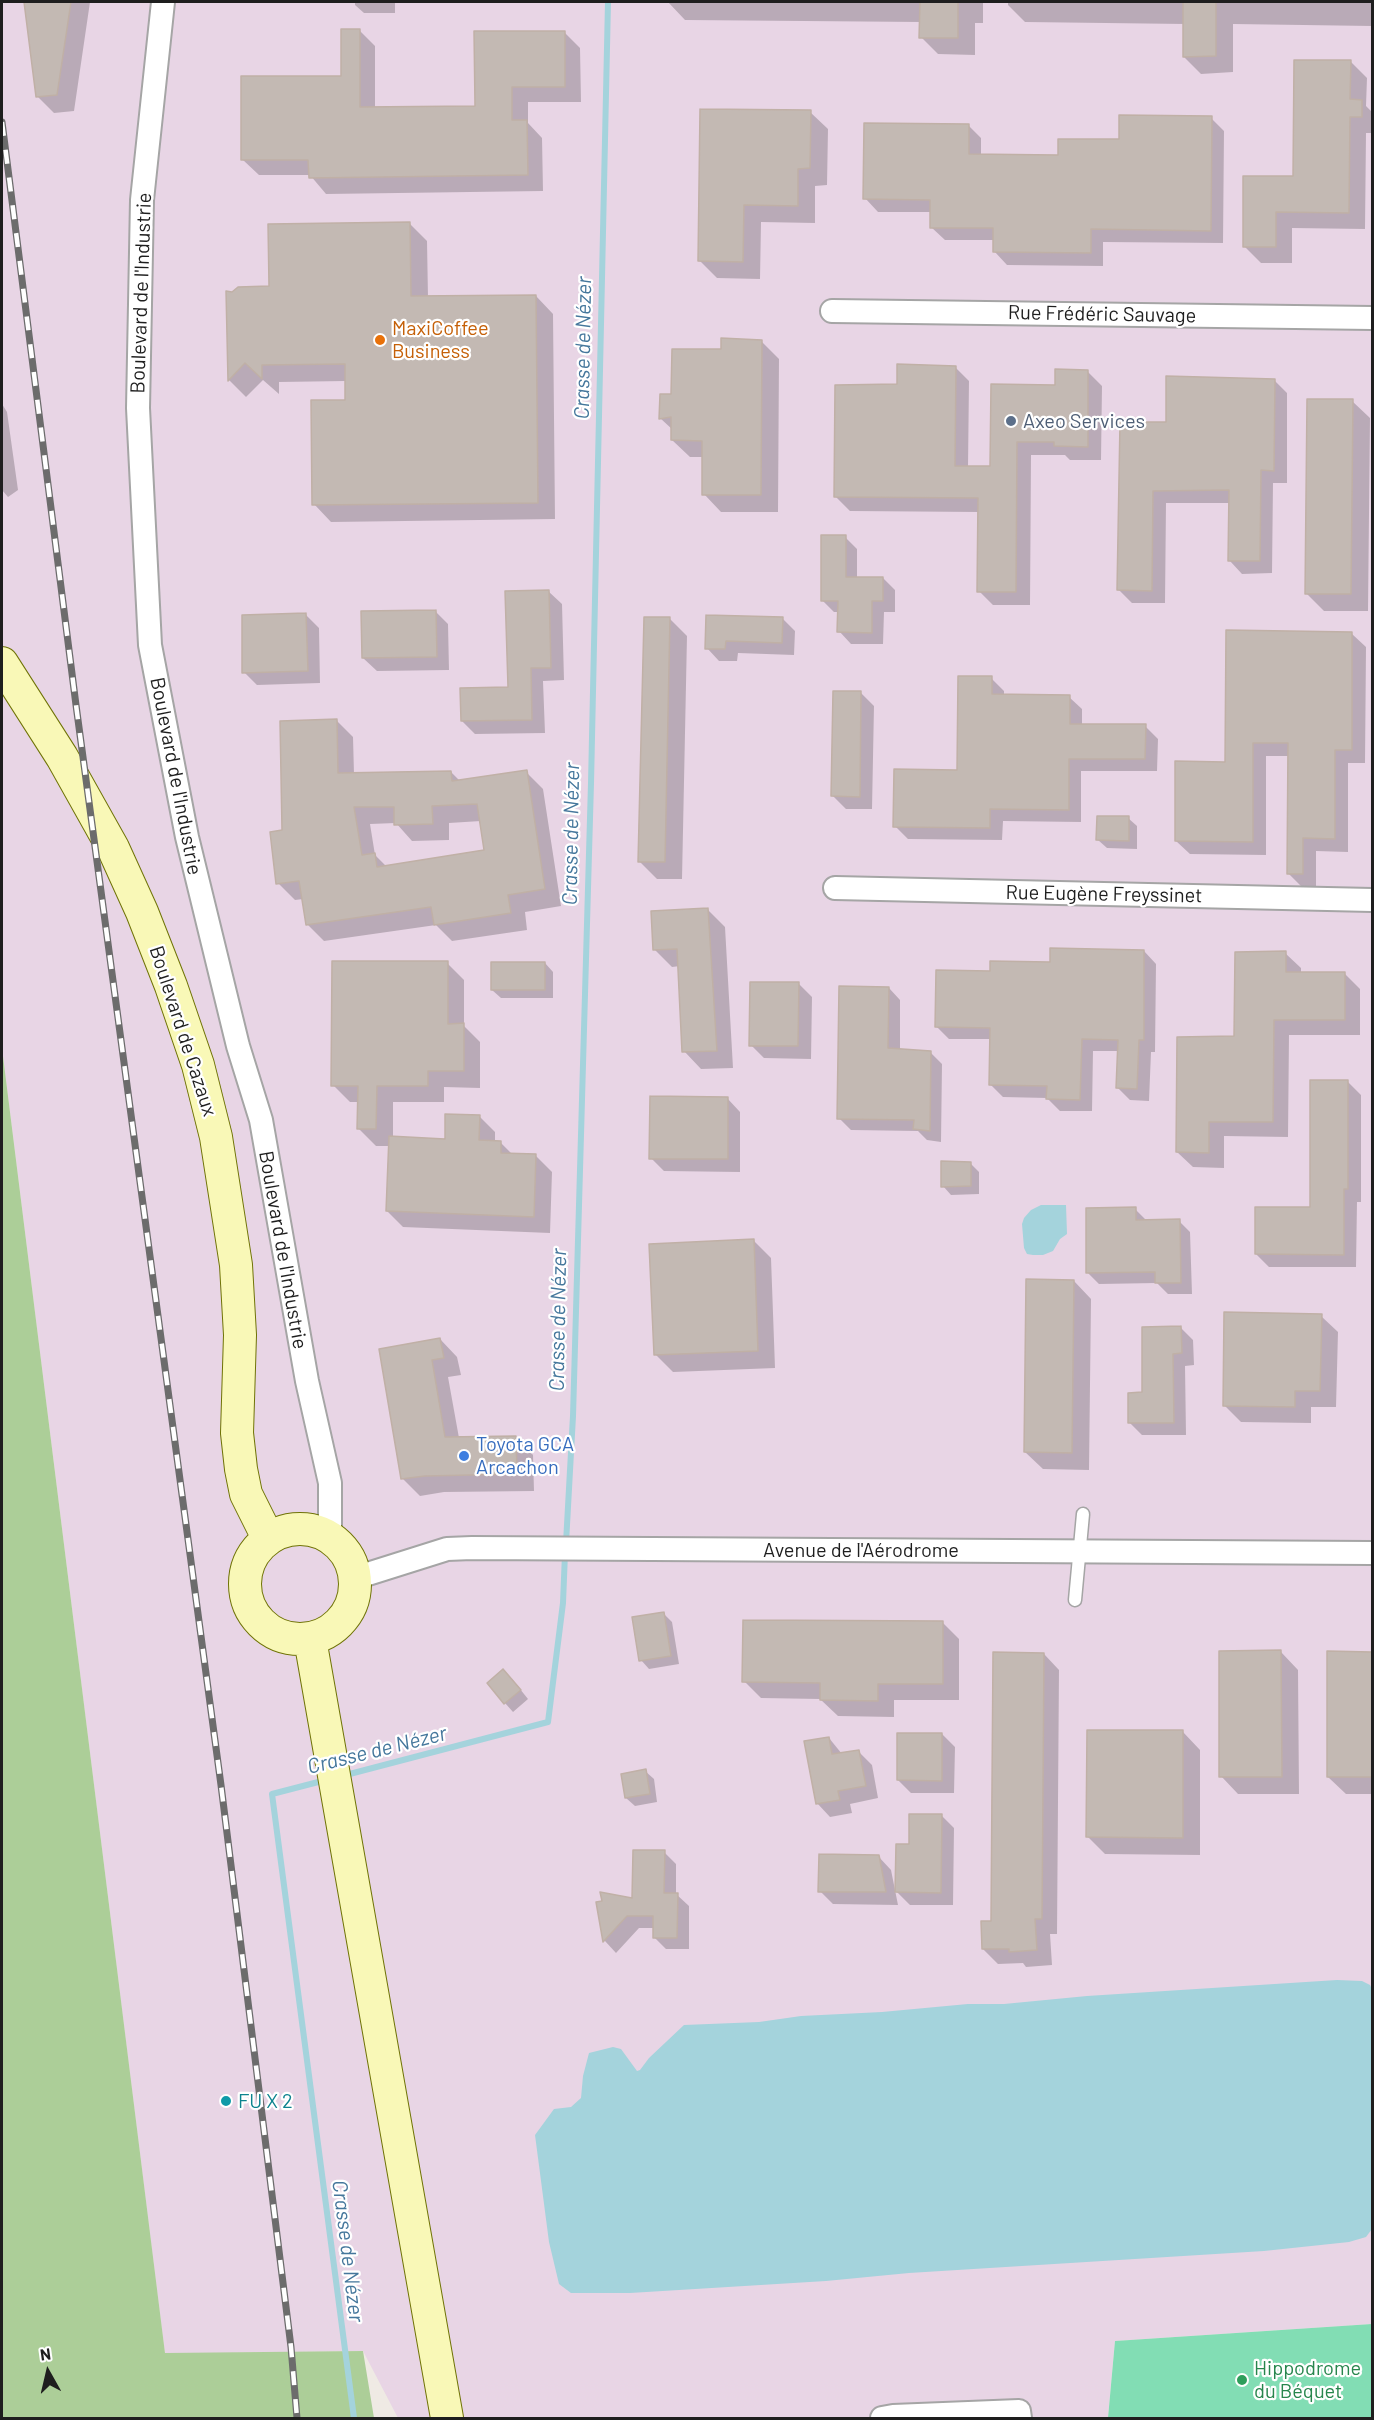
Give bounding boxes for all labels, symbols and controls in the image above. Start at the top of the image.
street label: Boulevard de l'Industrie [126,192,156,394]
water label: Crasse de Nézer [569,276,597,420]
street label: Rue Frédéric Sauvage [1008,300,1196,328]
place label: MaxiCoffee Business [392,316,489,363]
marker: MaxiCoffee Business [373,333,387,347]
place label: Axeo Services [1023,409,1145,433]
marker: Axeo Services [1004,414,1018,428]
street label: Boulevard de l'Industrie [145,675,207,877]
water label: Crasse de Nézer [557,762,585,906]
street label: Rue Eugène Freyssinet [1005,880,1203,908]
street label: Boulevard de Cazaux [144,943,222,1119]
street label: Boulevard de l'Industrie [254,1149,312,1351]
water label: Crasse de Nézer [544,1248,572,1392]
place label: Toyota GCA Arcachon [476,1432,574,1479]
marker: Toyota GCA Arcachon [457,1449,471,1463]
street label: Avenue de l'Aérodrome [763,1538,959,1562]
water label: Crasse de Nézer [305,1720,449,1780]
place label: FU X 2 [238,2089,293,2113]
marker: FU X 2 [219,2094,233,2108]
water label: Crasse de Nézer [327,2179,369,2323]
north arrow [18,2342,78,2402]
text: N [39,2344,52,2364]
place label: Hippodrome du Béquet [1254,2356,1361,2403]
marker: Hippodrome du Béquet [1235,2373,1249,2387]

